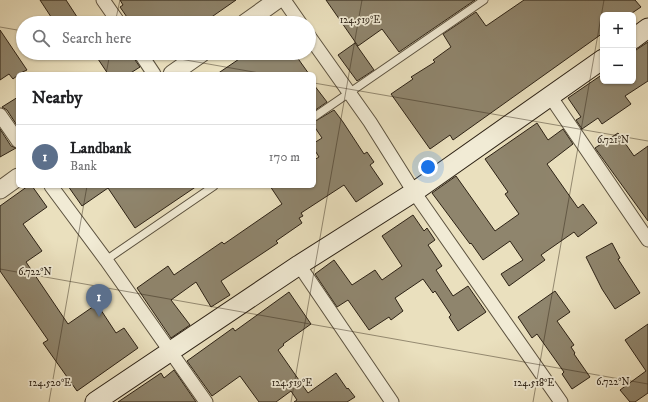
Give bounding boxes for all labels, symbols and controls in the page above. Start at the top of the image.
map controls [600,12,636,84]
button: + [600,12,636,48]
text: 124.519°E [340,14,380,26]
search box [16,16,316,60]
icon: search [30,27,52,49]
text: Search here [62,29,131,48]
button: − [600,48,636,84]
text: Nearby [32,87,82,109]
text: 6.721°N [597,134,629,146]
text: Landbank [70,139,131,158]
text: 1 [43,149,47,165]
text: 170 m [269,149,300,165]
your location [418,157,438,177]
text: Bank [70,158,97,174]
text: 6.722°N [18,266,52,278]
pin: 1 [86,284,112,317]
text: 6.722°N [596,376,630,388]
text: 124.520°E [29,377,71,389]
text: 124.519°E [272,377,312,389]
text: 124.518°E [514,377,554,389]

